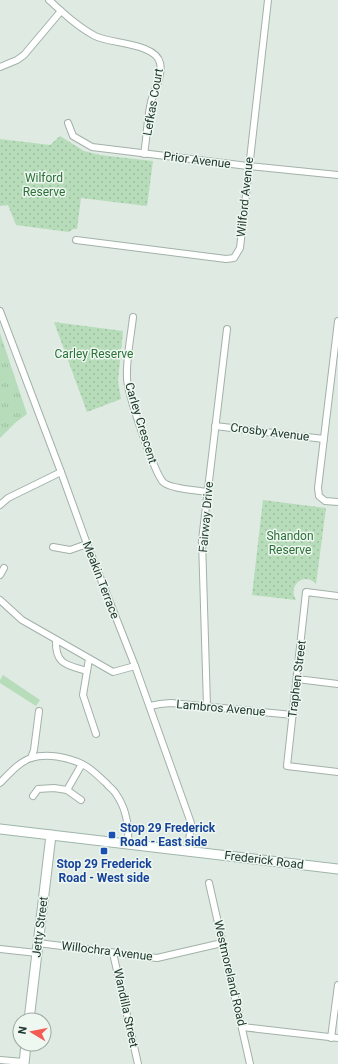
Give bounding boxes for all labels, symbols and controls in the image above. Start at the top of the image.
street label: Lefkas Court [140,67,166,137]
street label: Prior Avenue [163,149,231,171]
street label: Wilford Avenue [234,156,256,238]
park label: Wilford Reserve [23,171,65,199]
park label: Carley Reserve [55,347,133,361]
street label: Carley Crescent [122,381,160,465]
street label: Crosby Avenue [230,420,310,444]
street label: Fairway Drive [196,481,216,553]
park label: Shandon Reserve [266,529,314,557]
street label: Meakin Terrace [80,539,122,621]
street label: Traphen Street [285,639,309,719]
street label: Lambros Avenue [176,697,266,719]
place label: Stop 29 Frederick Road - East side [120,821,216,849]
marker: Stop 29 Frederick Road - East side [107,830,117,840]
marker: Stop 29 Frederick Road - West side [99,846,109,856]
street label: Frederick Road [224,848,304,872]
place label: Stop 29 Frederick Road - West side [56,857,152,885]
street label: Jetty Street [29,896,51,958]
street label: Westmoreland Road [211,919,249,1027]
street label: Willochra Avenue [61,938,153,964]
street label: Wandilla Street [111,967,141,1049]
north arrow [12,1012,52,1052]
text: N [16,1025,30,1035]

